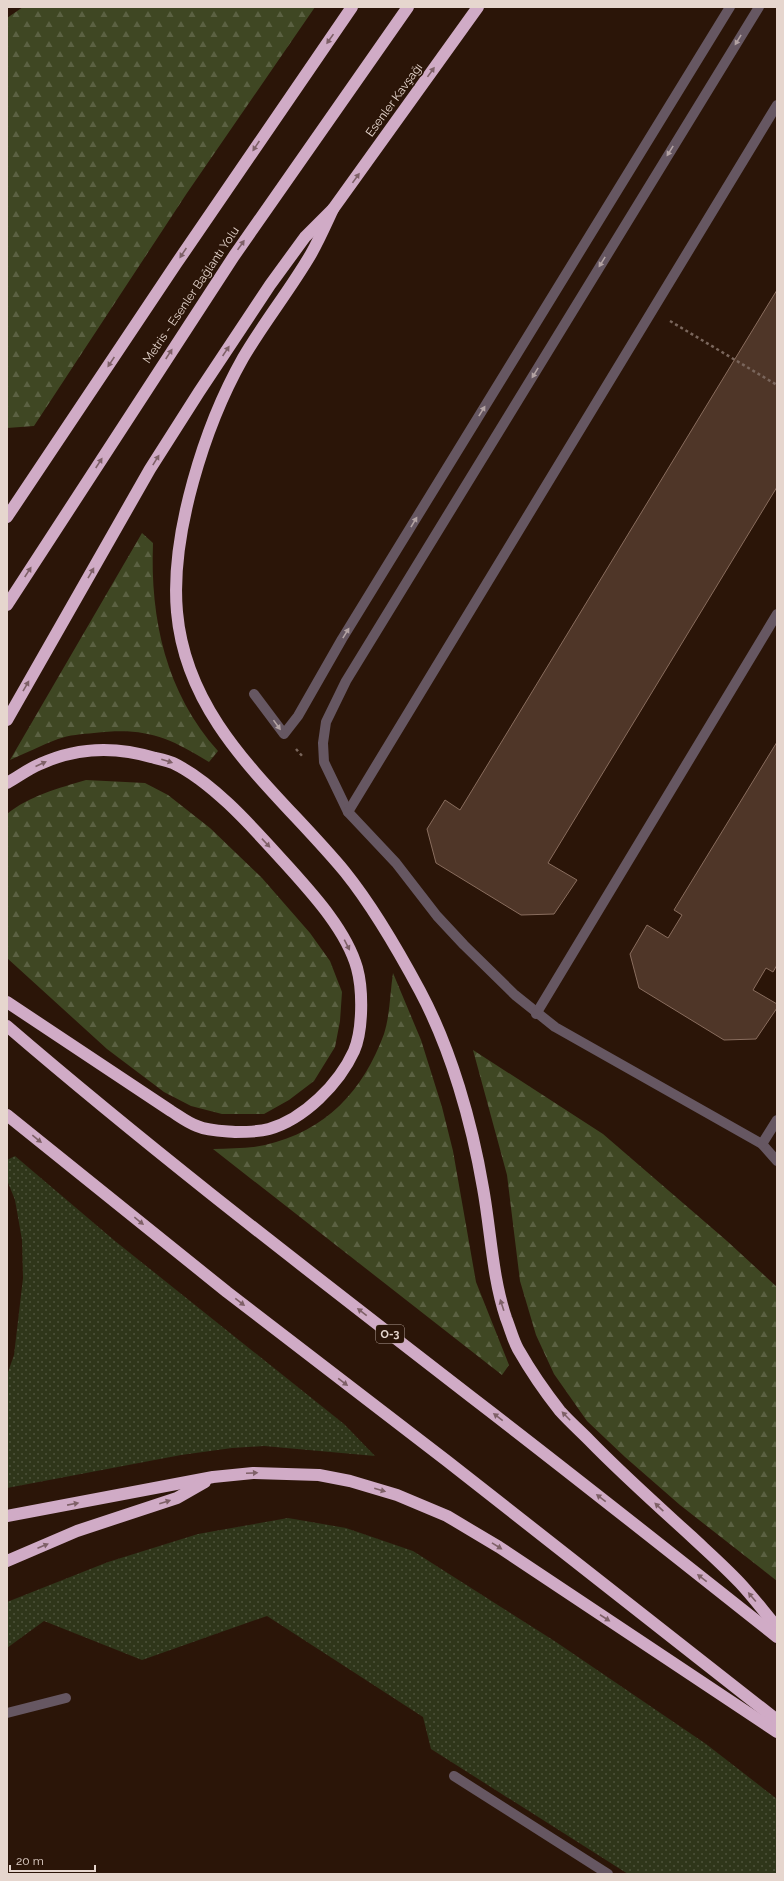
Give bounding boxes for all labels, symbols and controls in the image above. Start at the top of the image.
one-way arrow [326,34,334,44]
one-way arrow [735,34,742,46]
street label: Esenler Kavşağı [363,61,425,139]
one-way arrow [427,67,435,77]
one-way arrow [252,141,260,151]
one-way arrow [667,145,674,157]
one-way arrow [351,172,360,183]
street label: Metris - Esenler Bağlantı Yolu [140,224,242,366]
one-way arrow [237,240,245,250]
one-way arrow [179,248,187,259]
one-way arrow [599,256,606,268]
one-way arrow [222,346,230,356]
one-way arrow [166,348,173,360]
one-way arrow [107,356,115,367]
one-way arrow [531,367,538,379]
one-way arrow [478,405,485,417]
one-way arrow [152,454,159,466]
one-way arrow [95,457,102,469]
one-way arrow [410,517,418,527]
one-way arrow [24,567,32,577]
one-way arrow [87,567,94,579]
one-way arrow [342,627,349,639]
one-way arrow [23,680,30,692]
one-way arrow [273,720,281,730]
one-way arrow [161,758,173,764]
one-way arrow [35,761,46,767]
one-way arrow [262,838,271,848]
one-way arrow [343,939,350,951]
one-way arrow [32,1135,43,1144]
one-way arrow [133,1216,144,1225]
one-way arrow [235,1298,245,1306]
one-way arrow [499,1298,505,1310]
one-way arrow [357,1308,368,1316]
road number: O-3 [376,1325,404,1343]
one-way arrow [337,1377,348,1386]
one-way arrow [561,1411,571,1421]
one-way arrow [493,1413,504,1422]
one-way arrow [246,1470,258,1477]
one-way arrow [374,1487,386,1493]
one-way arrow [595,1493,606,1502]
one-way arrow [159,1499,171,1505]
one-way arrow [67,1501,79,1507]
one-way arrow [654,1502,664,1512]
one-way arrow [37,1543,48,1549]
one-way arrow [491,1543,503,1550]
one-way arrow [697,1574,708,1583]
one-way arrow [748,1592,757,1603]
one-way arrow [600,1614,610,1622]
scale bar [10,1847,95,1873]
text: 20 m [16,1854,44,1868]

